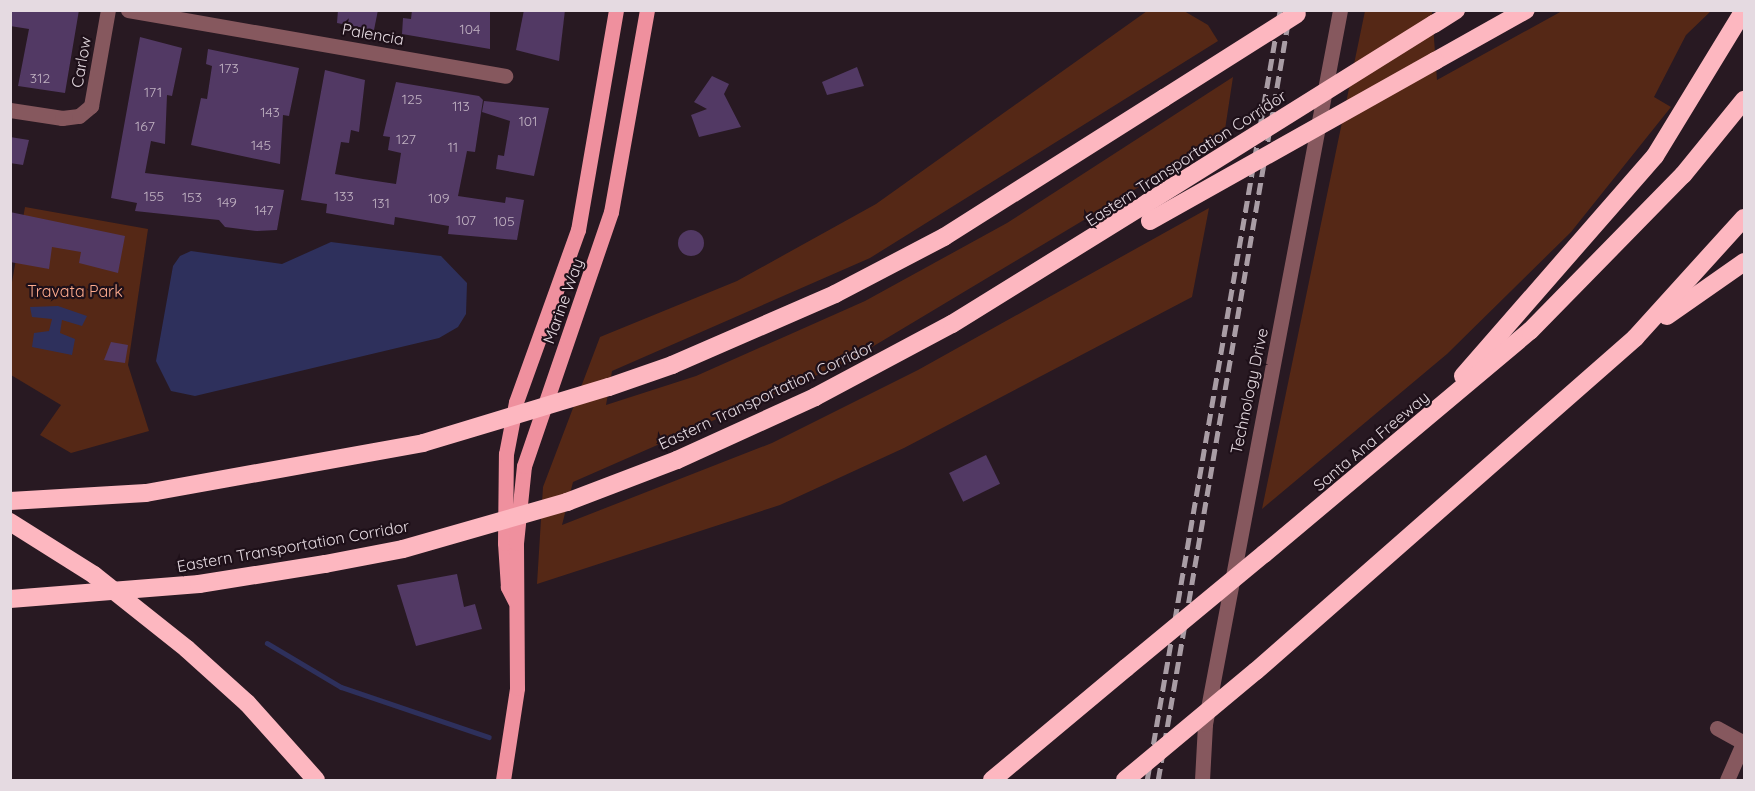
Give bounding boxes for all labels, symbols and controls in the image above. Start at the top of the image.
street label: Palencia [341,19,405,49]
house number: 104 [460,21,480,37]
street label: Carlow [67,35,95,89]
house number: 173 [219,60,239,76]
house number: 312 [30,70,50,86]
house number: 171 [144,84,162,100]
street label: Eastern Transportation Corridor [1082,86,1290,230]
house number: 125 [402,91,422,107]
house number: 113 [452,98,470,114]
house number: 143 [260,104,280,120]
house number: 101 [519,113,537,129]
house number: 167 [135,118,155,134]
house number: 127 [396,131,416,147]
house number: 145 [251,137,271,153]
house number: 11 [448,139,458,155]
house number: 155 [144,188,164,204]
house number: 133 [334,188,354,204]
house number: 153 [182,189,202,205]
house number: 109 [428,190,450,206]
house number: 149 [217,194,237,210]
house number: 131 [372,195,390,211]
house number: 147 [254,202,274,218]
house number: 107 [456,212,476,228]
house number: 105 [493,213,515,229]
street label: Marine Way [539,256,587,346]
park label: Travata Park [27,281,123,301]
street label: Technology Drive [1226,326,1272,456]
street label: Eastern Transportation Corridor [655,336,877,454]
street label: Santa Ana Freeway [1309,387,1433,495]
street label: Eastern Transportation Corridor [175,516,411,576]

